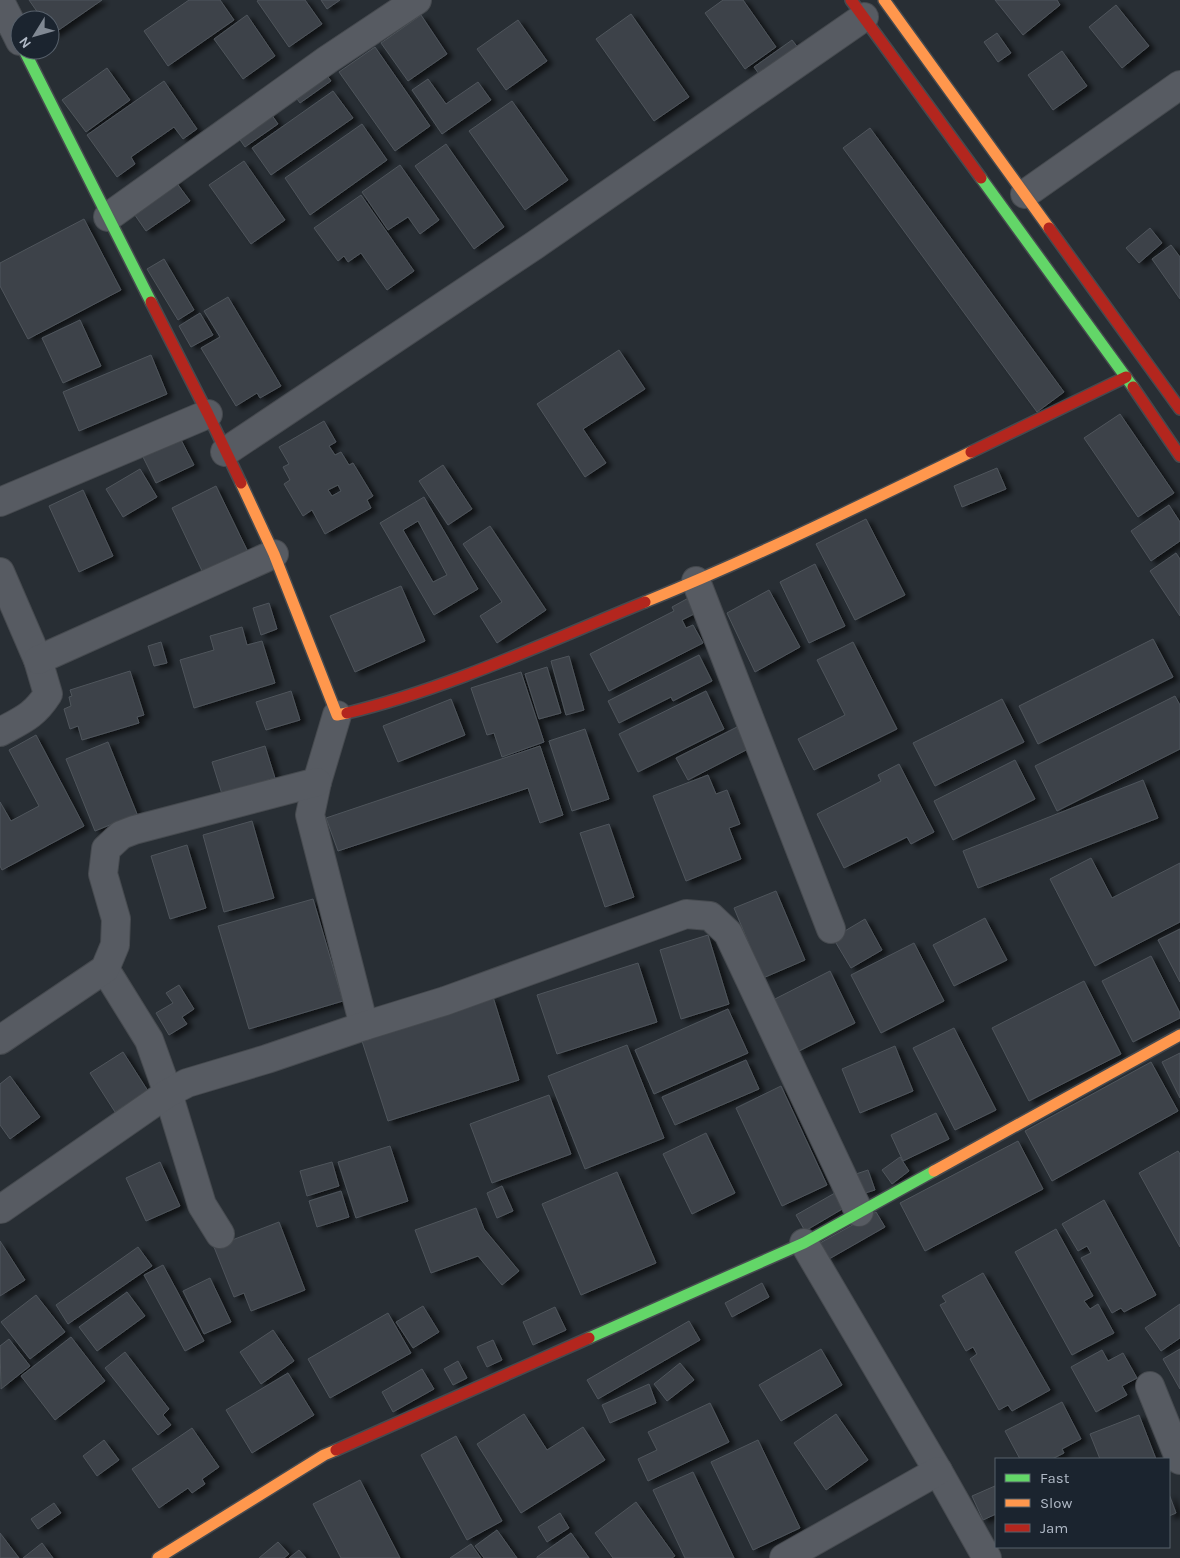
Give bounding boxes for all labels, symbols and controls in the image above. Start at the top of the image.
north arrow [10,10,60,60]
text: N [15,33,35,52]
legend [995,1458,1170,1548]
text: Fast [1040,1469,1070,1487]
text: Slow [1040,1494,1072,1512]
text: Jam [1040,1519,1068,1537]

